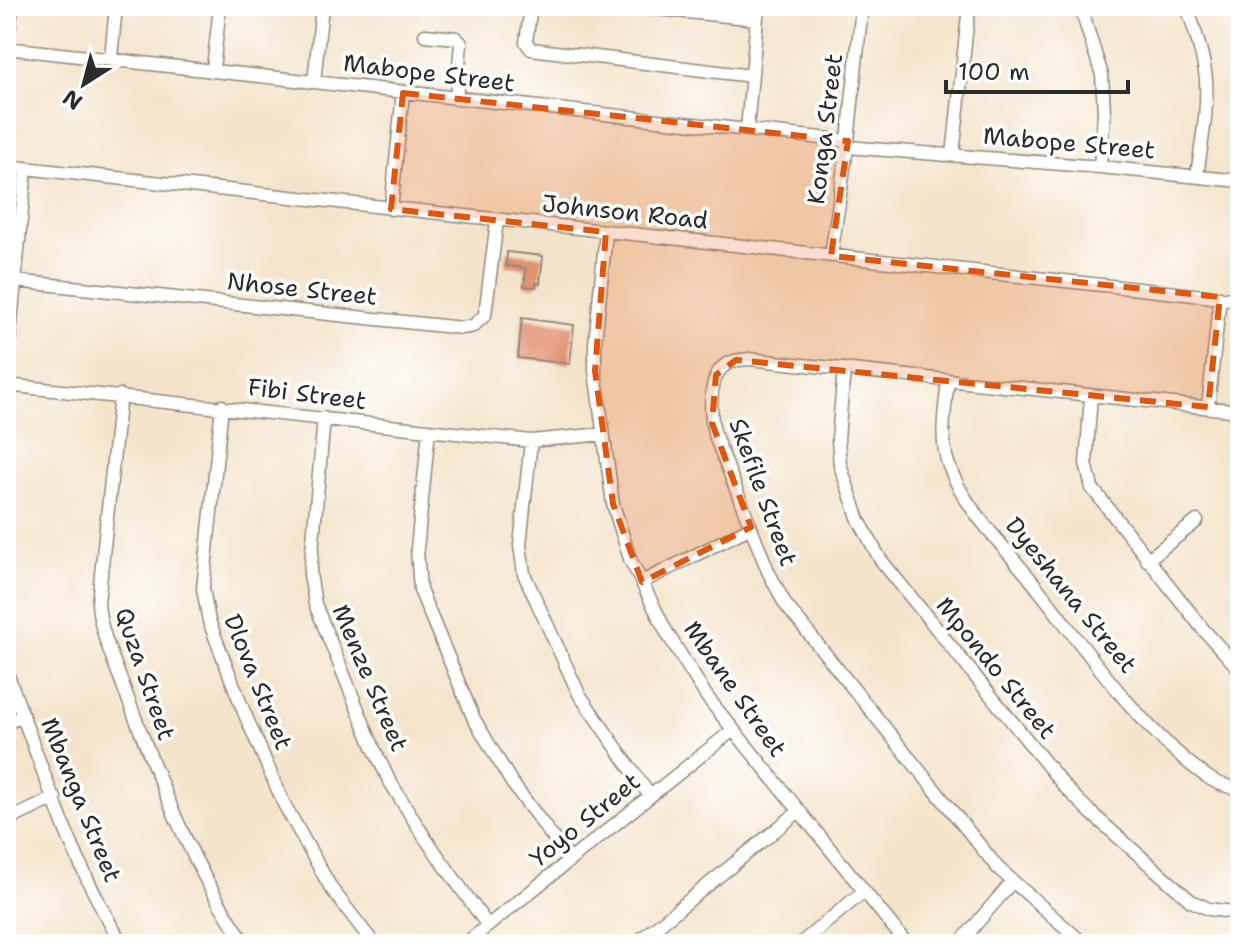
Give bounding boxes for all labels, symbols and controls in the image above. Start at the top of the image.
north arrow [44,44,124,124]
scale bar [946,44,1128,94]
street label: Mabope Street [341,47,517,99]
street label: Konga Street [800,52,850,206]
text: 100 m [958,56,1030,88]
text: N [57,83,88,117]
street label: Mabope Street [982,120,1156,166]
street label: Johnson Road [540,187,710,237]
street label: Nhose Street [225,265,379,313]
street label: Fibi Street [246,371,368,417]
street label: Skefile Street [721,414,805,570]
street label: Dyeshana Street [998,510,1144,680]
street label: Mpondo Street [929,590,1063,746]
street label: Menze Street [325,600,415,756]
street label: Quza Street [107,603,183,745]
street label: Dlova Street [216,610,300,754]
street label: Mbane Street [676,615,794,763]
street label: Mbanga Street [33,713,129,887]
street label: Yoyo Street [523,766,647,874]

